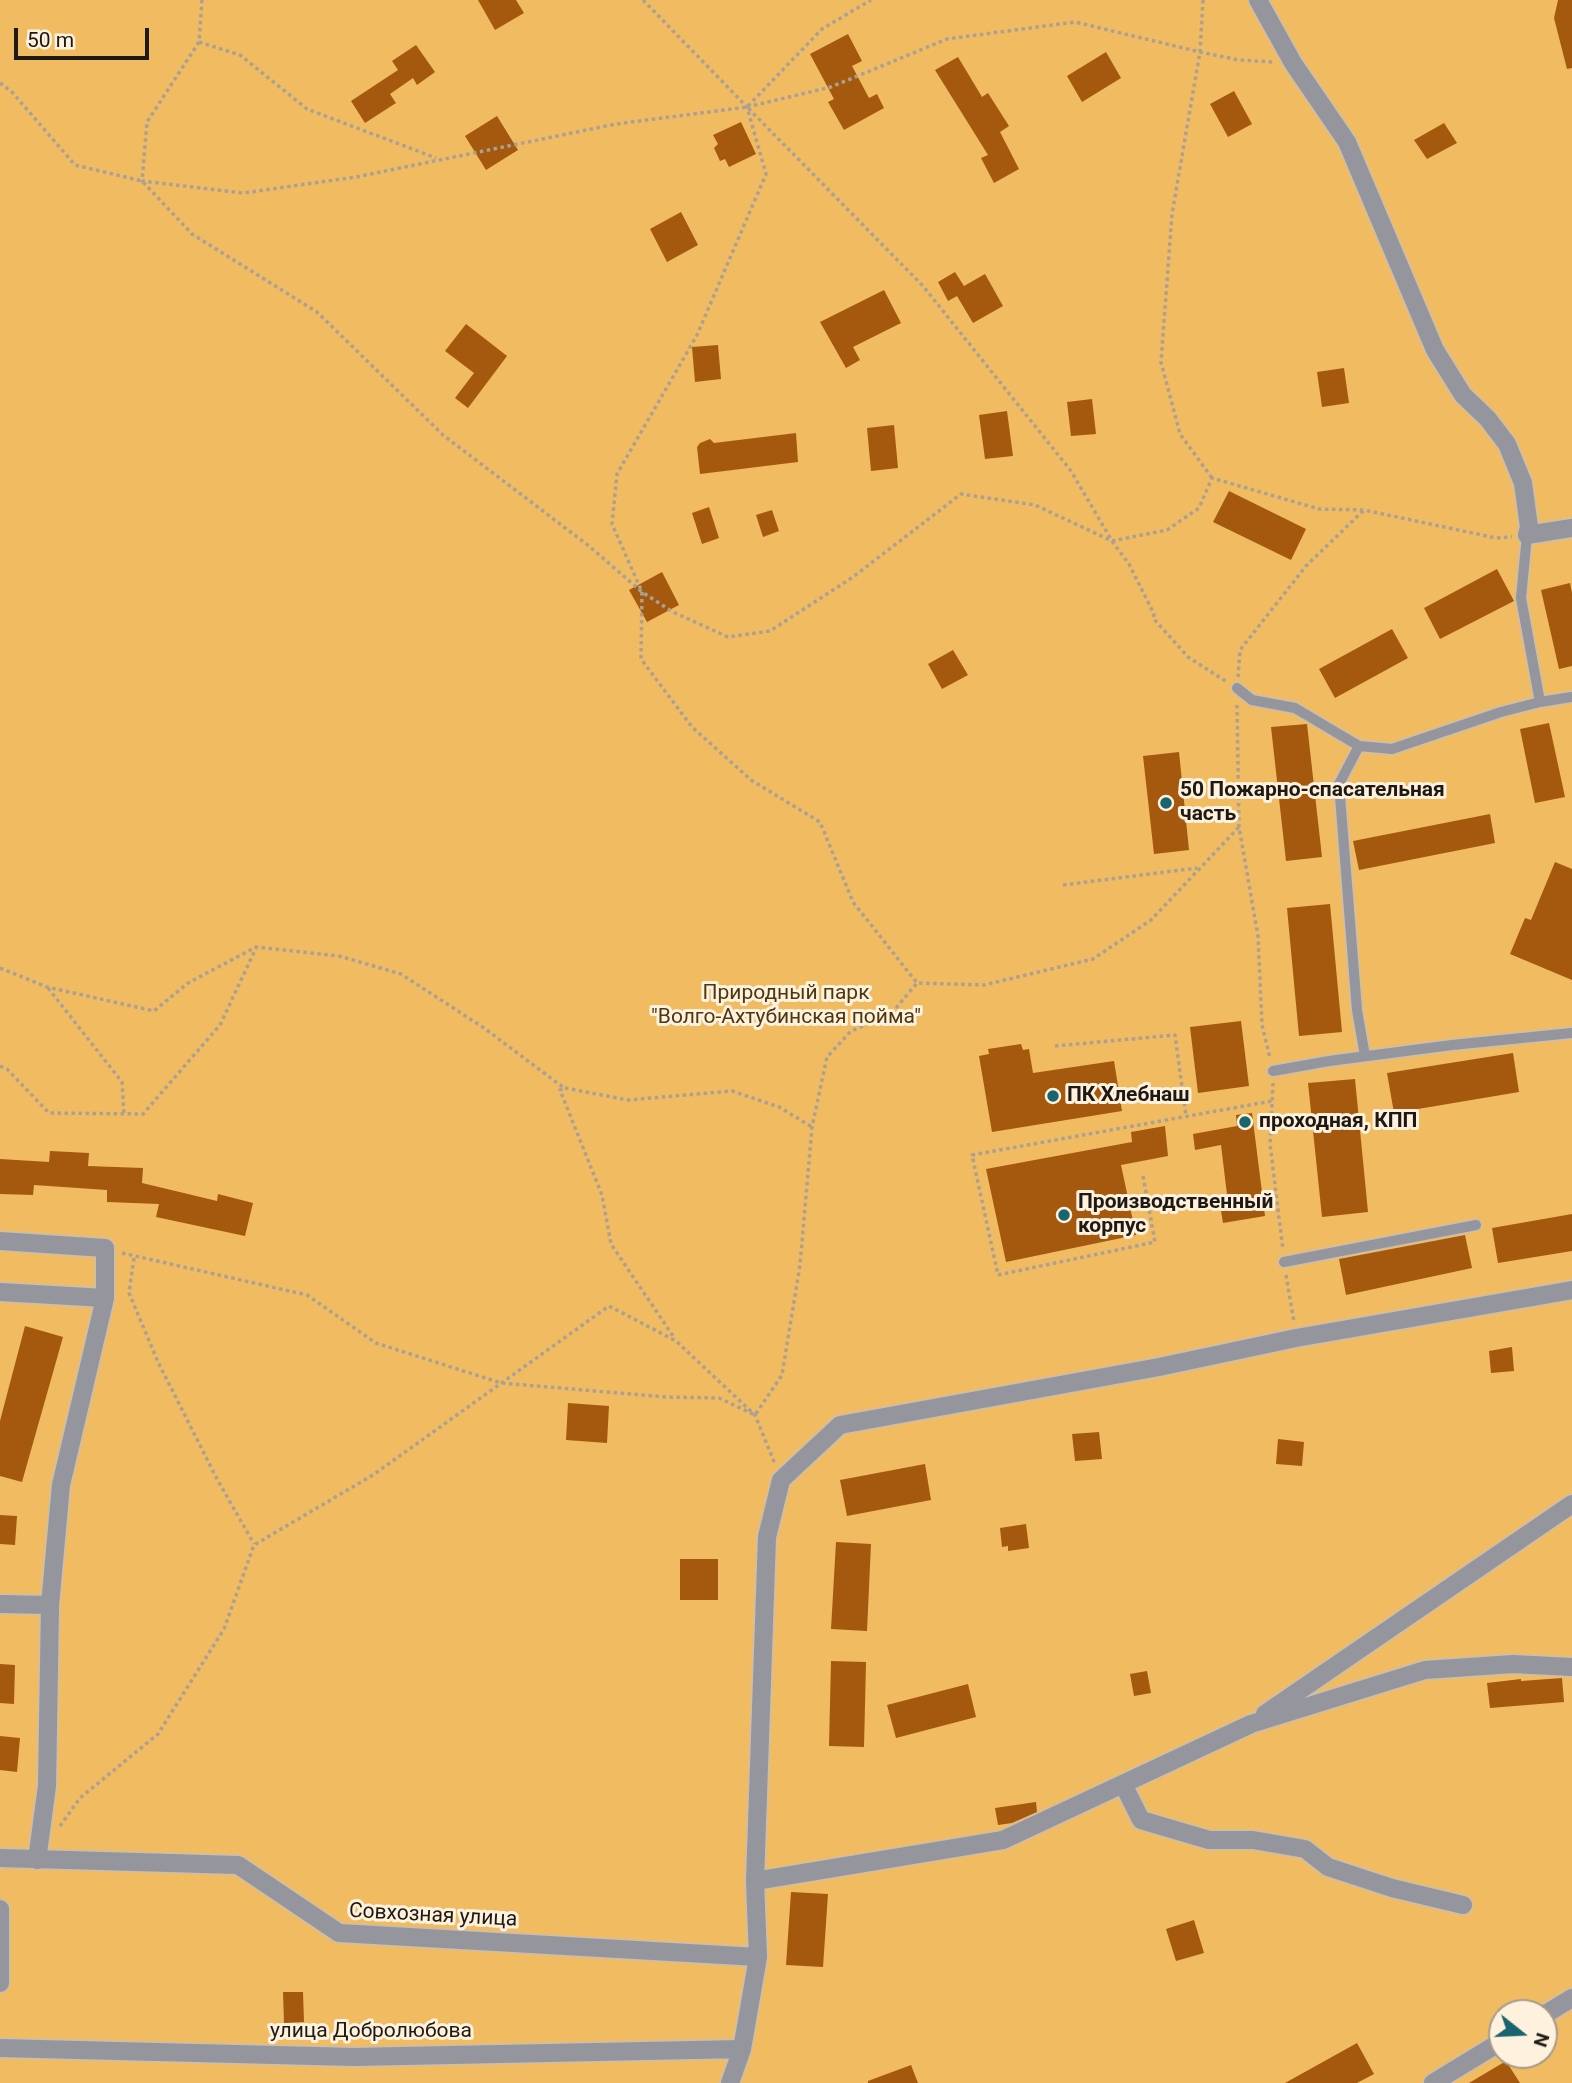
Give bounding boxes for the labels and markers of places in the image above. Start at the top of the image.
place label: 50 Пожарно-спасательная часть [1180,778,1445,828]
marker: 50 Пожарно-спасательная часть [1158,795,1174,811]
place label: ПК Хлебнаш [1067,1083,1190,1109]
marker: ПК Хлебнаш [1045,1088,1061,1104]
place label: проходная, КПП [1259,1109,1417,1135]
marker: проходная, КПП [1237,1114,1253,1130]
place label: Производственный корпус [1078,1190,1273,1240]
marker: Производственный корпус [1056,1207,1072,1223]

